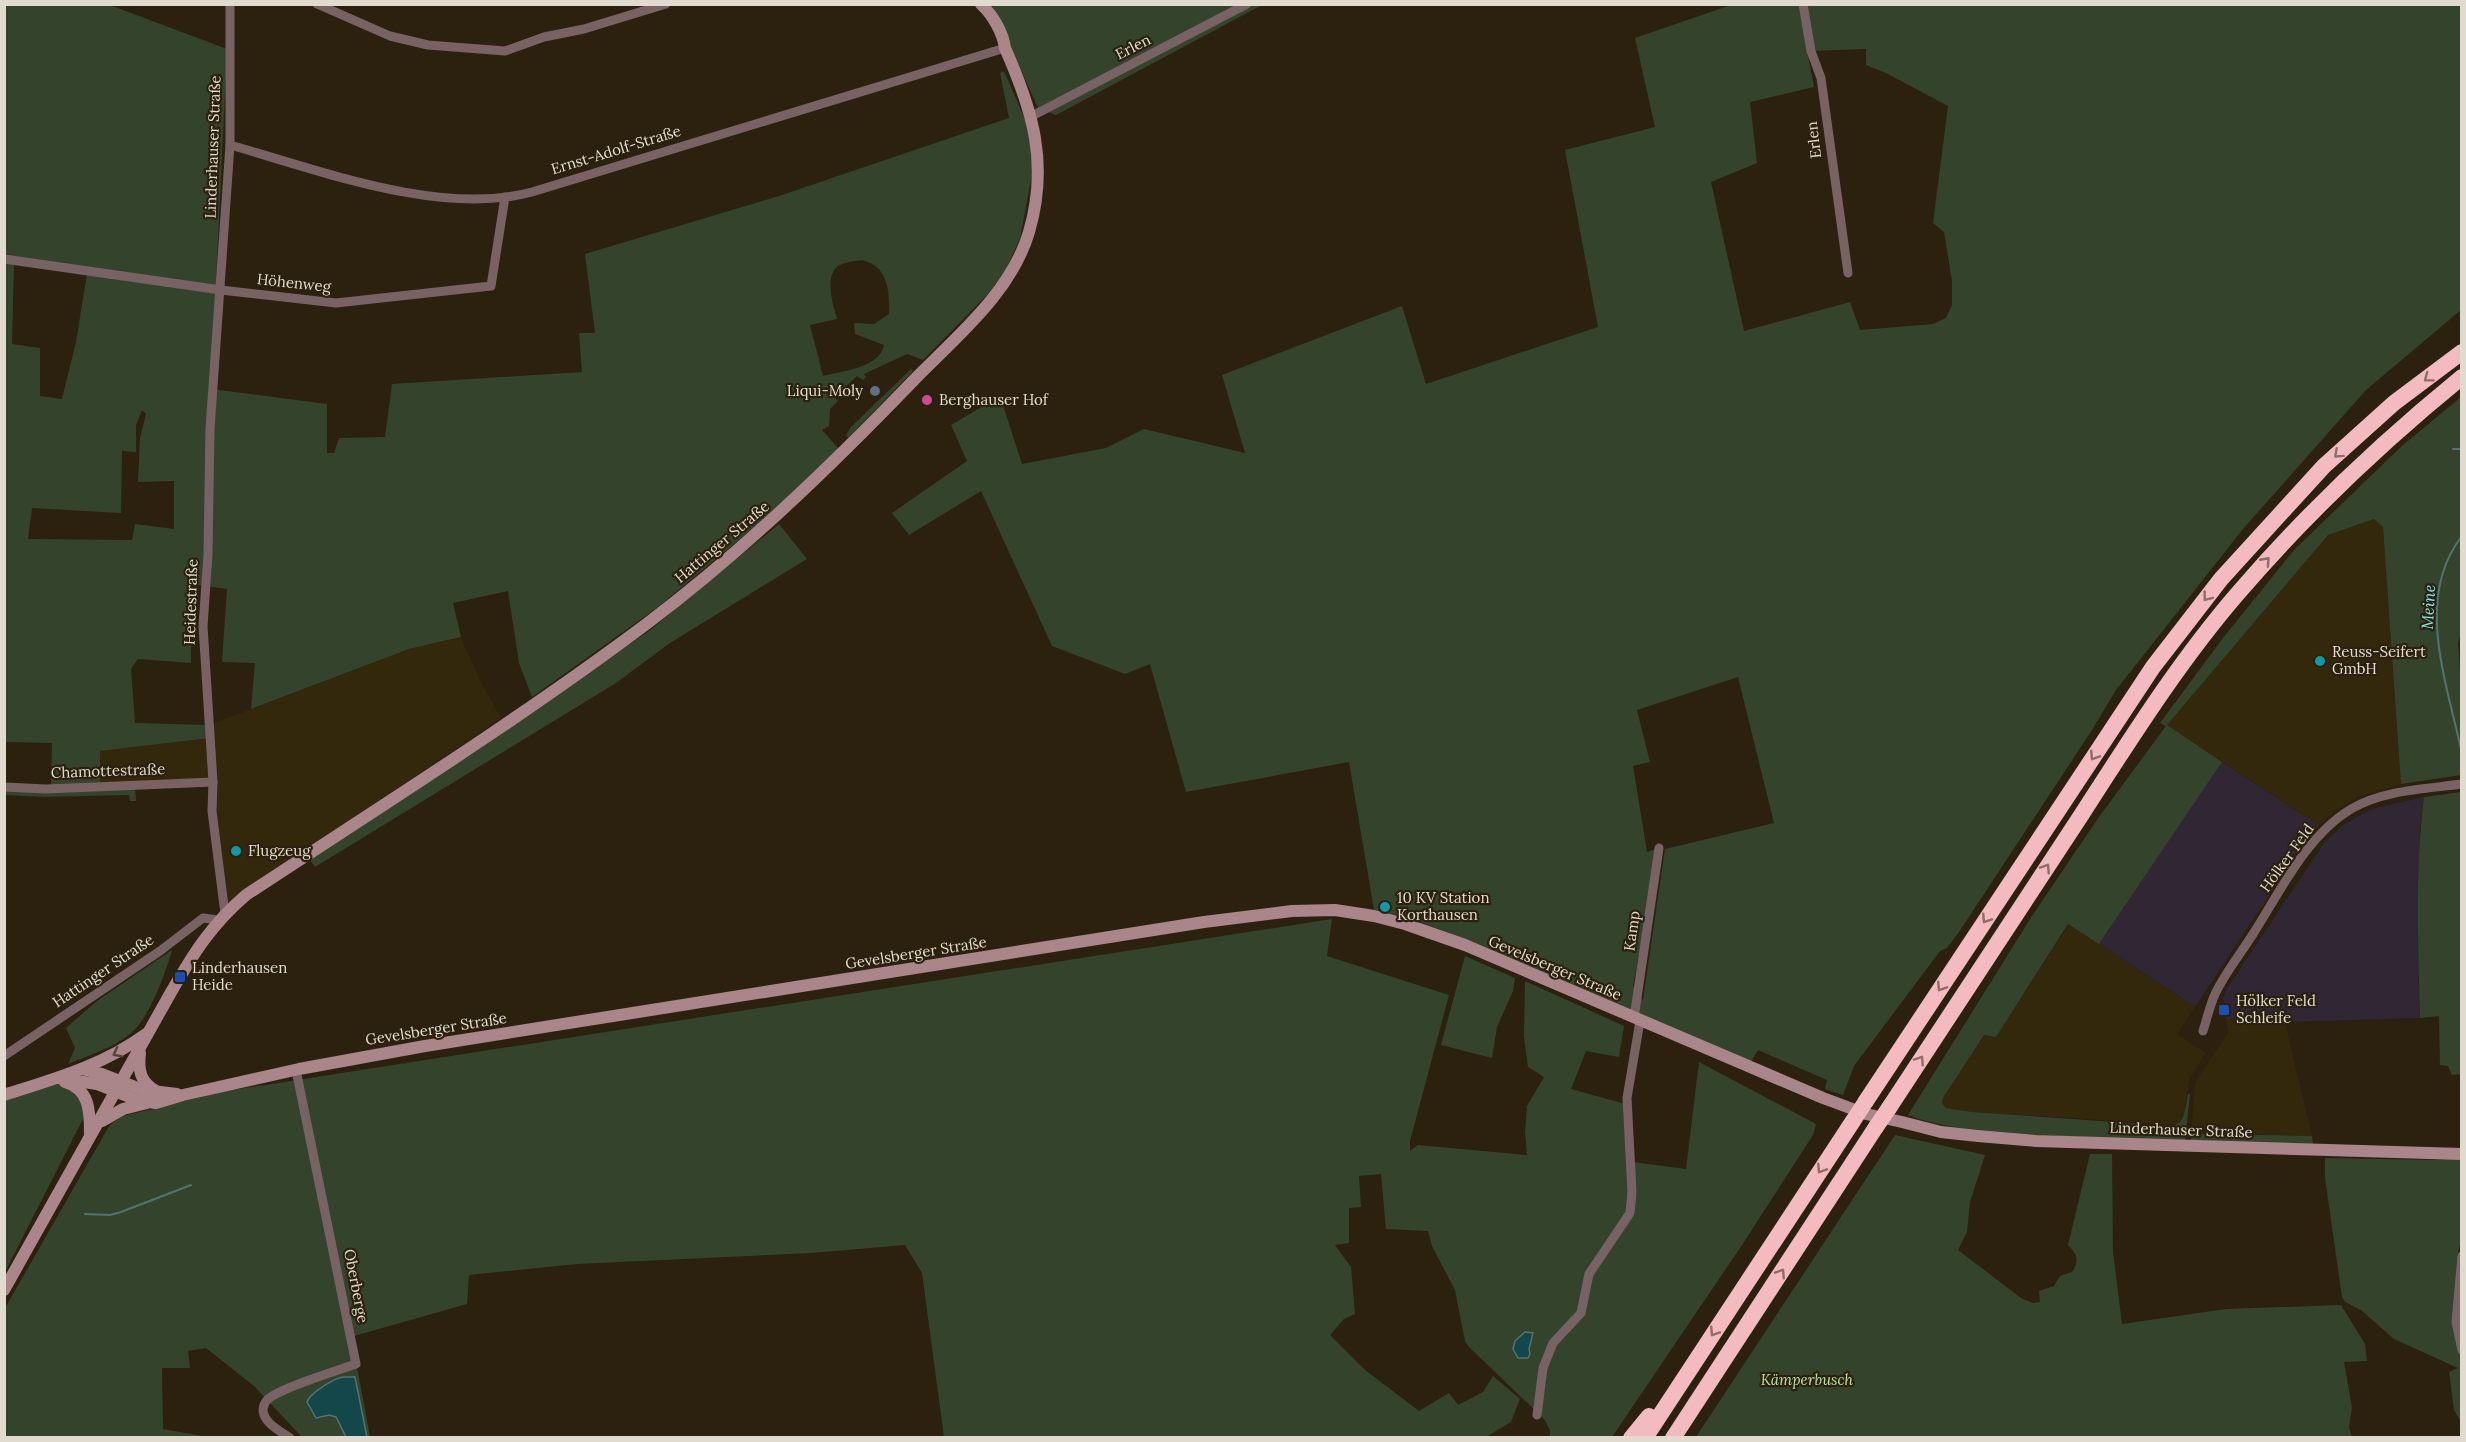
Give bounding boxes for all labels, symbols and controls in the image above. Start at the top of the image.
street label: Erlen [1112,30,1154,63]
street label: Linderhauser Straße [201,75,224,219]
street label: Erlen [1802,120,1825,160]
street label: Ernst-Adolf-Straße [549,121,683,178]
street label: Höhenweg [256,269,333,296]
one-way arrow [2423,371,2434,382]
place label: Liqui-Moly [787,381,863,400]
marker: Liqui-Moly [868,384,882,398]
place label: Berghauser Hof [939,390,1049,409]
marker: Berghauser Hof [920,393,934,407]
one-way arrow [2335,446,2346,457]
street label: Hattinger Straße [670,496,773,587]
one-way arrow [2259,558,2270,568]
street label: Heidestraße [180,559,201,645]
water label: Meine [2417,584,2439,630]
one-way arrow [2203,590,2214,601]
place label: Reuss-Seifert GmbH [2332,642,2426,678]
marker: Reuss-Seifert GmbH [2313,654,2327,668]
one-way arrow [2090,749,2101,760]
street label: Chamottestraße [50,759,166,782]
street label: Hölker Feld [2255,820,2318,896]
place label: Flugzeug [248,841,311,860]
marker: Flugzeug [229,844,243,858]
one-way arrow [2038,864,2049,875]
place label: 10 KV Station Korthausen [1397,888,1490,924]
marker: 10 KV Station Korthausen [1378,900,1392,914]
street label: Kamp [1619,910,1644,952]
one-way arrow [1982,912,1993,923]
street label: Hattinger Straße [49,930,157,1011]
street label: Gevelsberger Straße [1486,931,1625,1004]
street label: Gevelsberger Straße [844,932,988,973]
place label: Linderhausen Heide [192,958,287,994]
marker: Linderhausen Heide [173,970,187,984]
one-way arrow [1937,981,1948,992]
place label: Hölker Feld Schleife [2236,991,2316,1027]
marker: Hölker Feld Schleife [2217,1003,2231,1017]
street label: Gevelsberger Straße [364,1008,508,1049]
one-way arrow [112,1046,123,1058]
one-way arrow [1913,1055,1924,1066]
street label: Linderhauser Straße [2109,1118,2253,1141]
one-way arrow [1817,1163,1828,1174]
street label: Oberberge [340,1247,373,1324]
one-way arrow [1774,1268,1785,1279]
one-way arrow [1710,1326,1721,1337]
park label: Kämperbusch [1761,1370,1854,1389]

